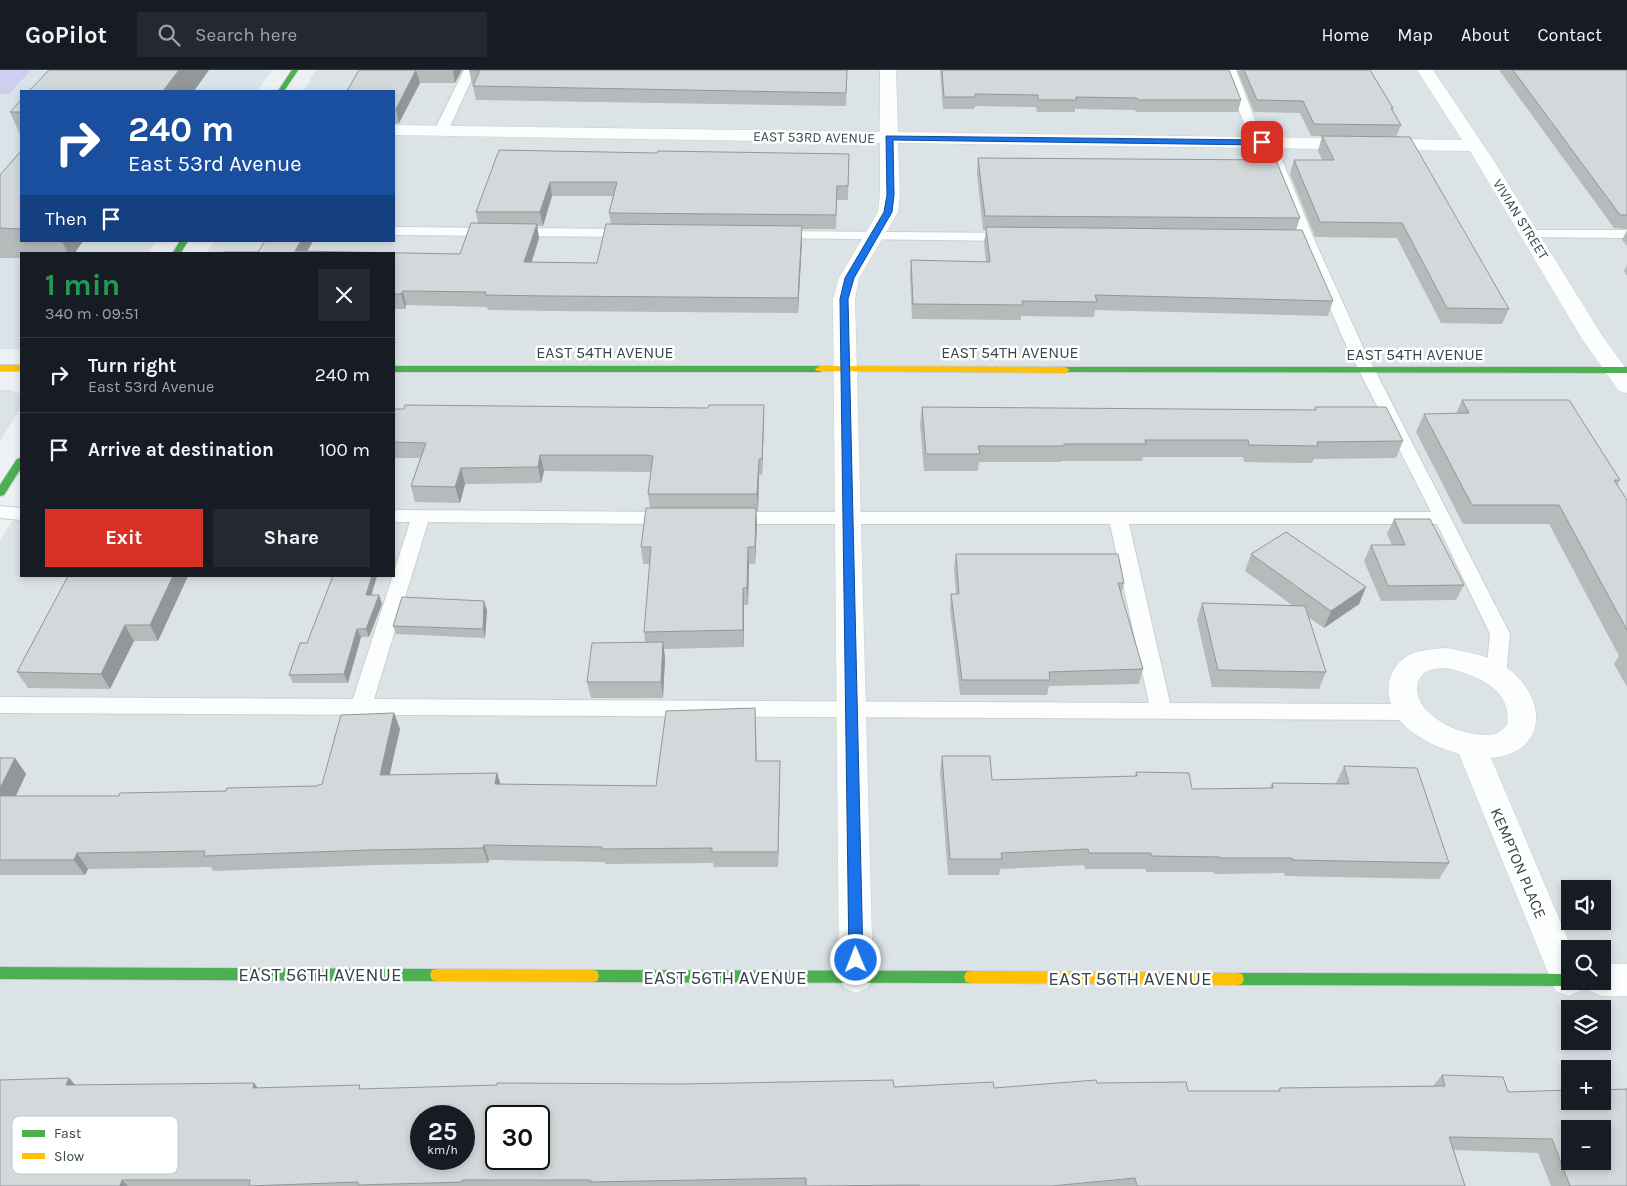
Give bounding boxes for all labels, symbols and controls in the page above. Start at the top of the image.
search box [137,12,487,57]
text: GoPilot [25,21,107,49]
icon: search [155,21,183,49]
text: Search here [195,24,297,46]
text: Home [1321,24,1369,46]
text: Map [1397,24,1433,46]
text: About [1461,24,1510,46]
text: Contact [1538,24,1602,46]
text: 240 m [128,109,234,150]
icon: right [45,110,110,175]
pin [1241,121,1283,163]
street label: EAST 53RD AVENUE [753,128,875,147]
icon: arrive [1248,128,1276,156]
text: East 53rd Avenue [128,151,302,177]
street label: VIVIAN STREET [1489,176,1552,262]
icon: arrive [97,205,125,233]
text: Then [45,208,87,230]
text: 1 min [45,267,120,303]
button: close [318,269,370,321]
text: 340 m · 09:51 [45,304,139,323]
street label: EAST 54TH AVENUE [536,343,674,362]
street label: EAST 54TH AVENUE [941,343,1079,362]
street label: EAST 54TH AVENUE [1346,345,1484,364]
text: Turn right [88,355,177,377]
icon: right [45,361,73,389]
text: 240 m [315,364,370,386]
text: East 53rd Avenue [88,377,214,396]
icon: arrive [45,436,73,464]
text: Arrive at destination [88,439,274,461]
text: 100 m [319,439,370,461]
button: Exit [45,509,203,567]
button: Share [213,509,370,567]
street label: KEMPTON PLACE [1487,805,1550,921]
map controls [1561,880,1611,1170]
button: sound [1561,880,1611,930]
position arrow [829,933,881,985]
button: search [1561,940,1611,990]
street label: EAST 56TH AVENUE [238,964,402,986]
street label: EAST 56TH AVENUE [643,967,807,989]
street label: EAST 56TH AVENUE [1048,968,1212,990]
button: layers [1561,1000,1611,1050]
button: + [1561,1060,1611,1110]
speed limit sign: 30 [485,1105,550,1170]
legend [12,1116,178,1174]
text: 25 [428,1117,457,1146]
button: − [1561,1120,1611,1170]
text: Fast [54,1125,81,1142]
text: km/h [427,1143,458,1157]
text: Slow [54,1148,84,1165]

